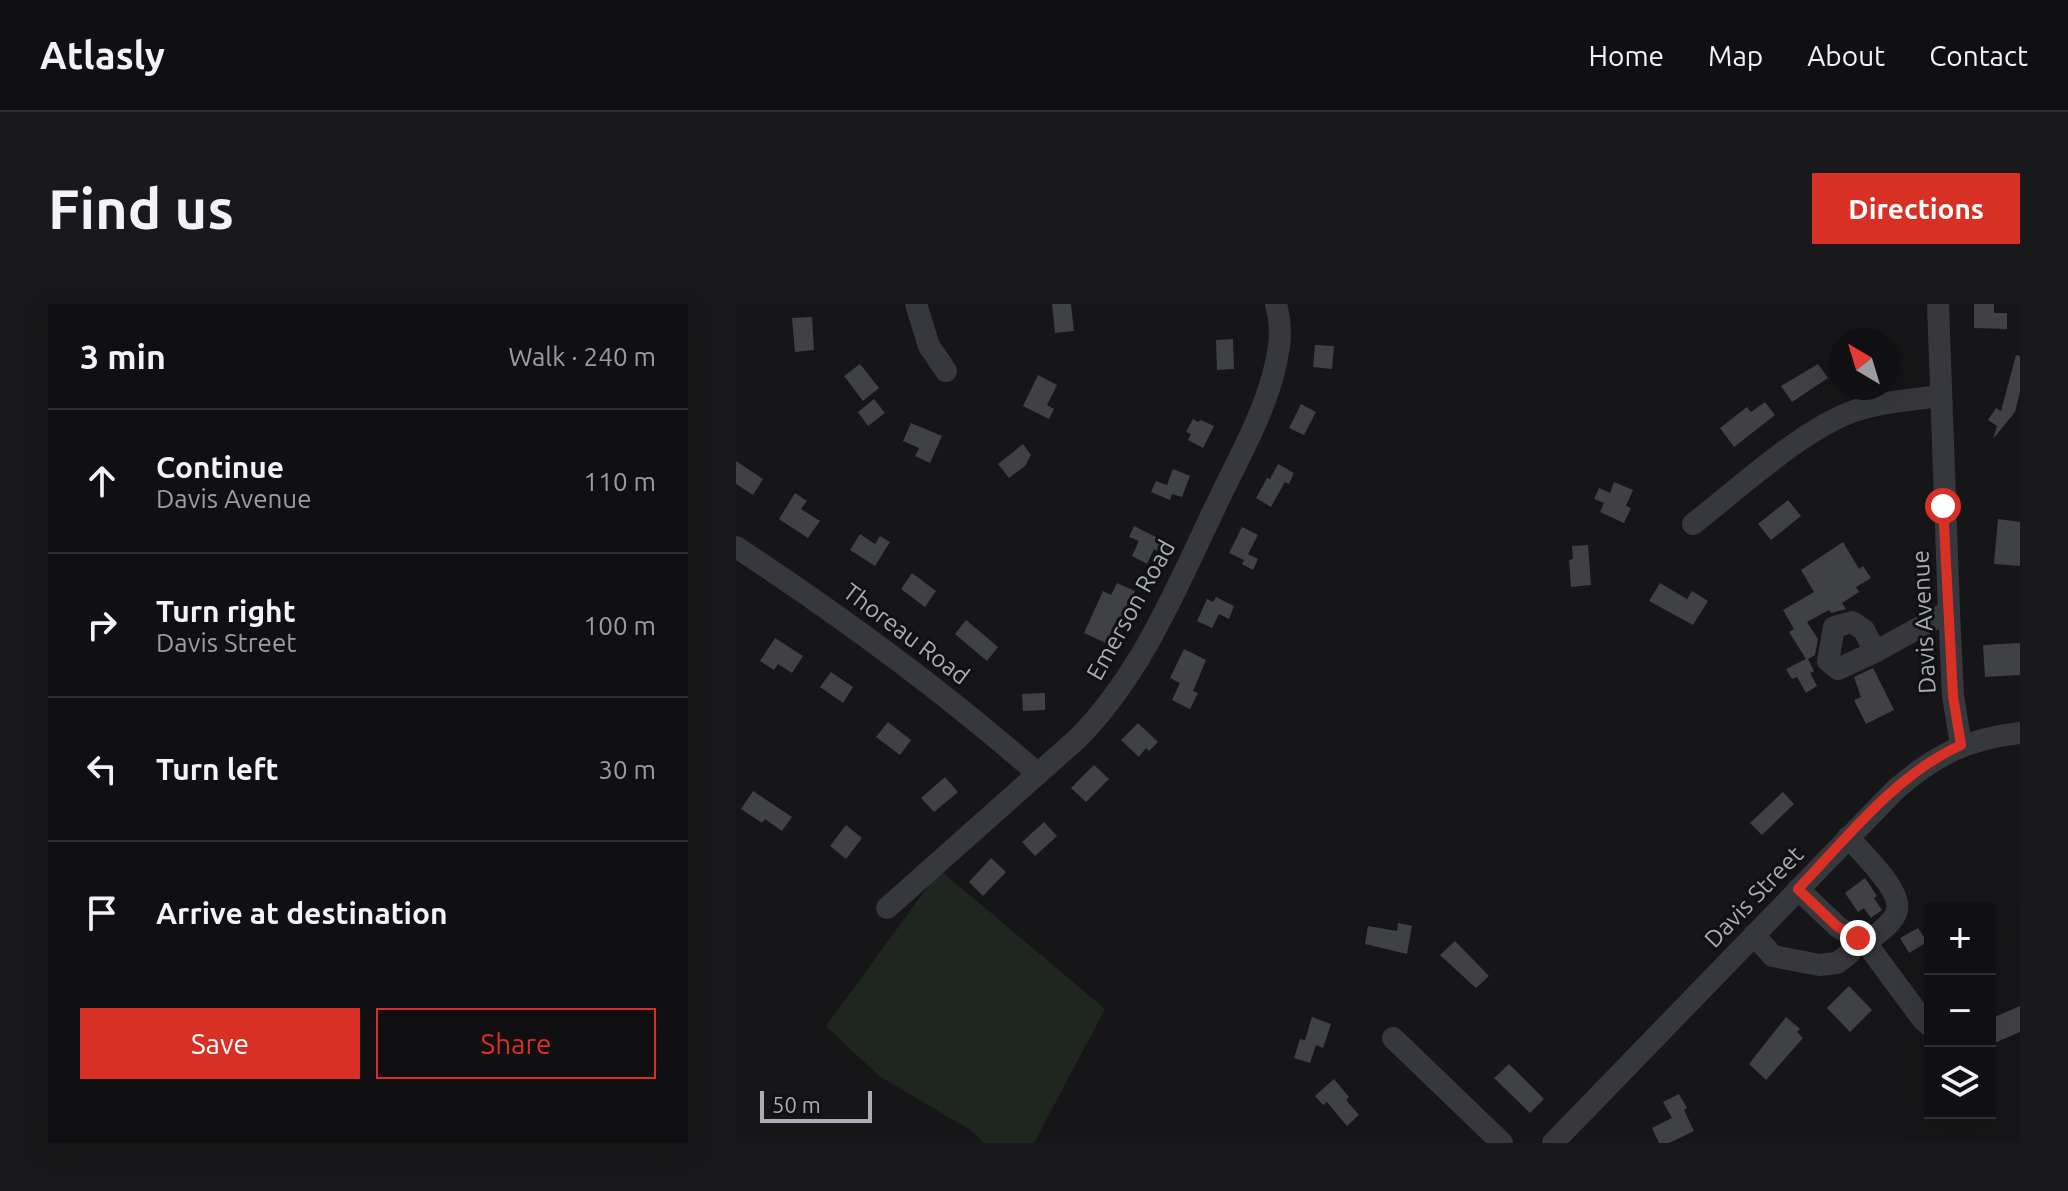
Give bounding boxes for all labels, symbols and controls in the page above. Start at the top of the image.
text: Atlasly [40,34,165,76]
text: Home [1589,40,1664,71]
text: Map [1708,40,1763,71]
text: About [1807,40,1885,71]
text: Contact [1929,40,2028,71]
button: Directions [1812,173,2020,244]
text: Find us [48,177,234,240]
north arrow [1828,328,1900,400]
text: 3 min [80,337,166,375]
text: Walk · 240 m [508,342,656,371]
text: Continue [156,450,284,484]
icon: ahead [80,459,124,503]
text: 110 m [584,467,656,496]
text: Davis Avenue [156,484,312,513]
route start [1925,488,1961,524]
street label: Emerson Road [1081,535,1180,684]
street label: Davis Avenue [1906,550,1941,694]
street label: Thoreau Road [838,578,974,690]
text: Turn right [156,594,296,628]
icon: right [80,603,124,647]
text: 100 m [584,611,656,640]
text: Davis Street [156,628,297,657]
icon: left [80,747,124,791]
text: Turn left [156,752,278,786]
text: 30 m [598,755,656,784]
street label: Davis Street [1699,840,1809,953]
icon: arrive [80,891,124,935]
text: Arrive at destination [156,896,448,930]
map controls [1924,903,1996,1119]
button: + [1924,903,1996,975]
route end [1840,920,1876,956]
button: − [1924,975,1996,1047]
button: Save [80,1008,360,1079]
button: Share [376,1008,656,1079]
button: layers [1924,1047,1996,1119]
scale bar [760,1087,872,1123]
text: 50 m [772,1092,821,1117]

